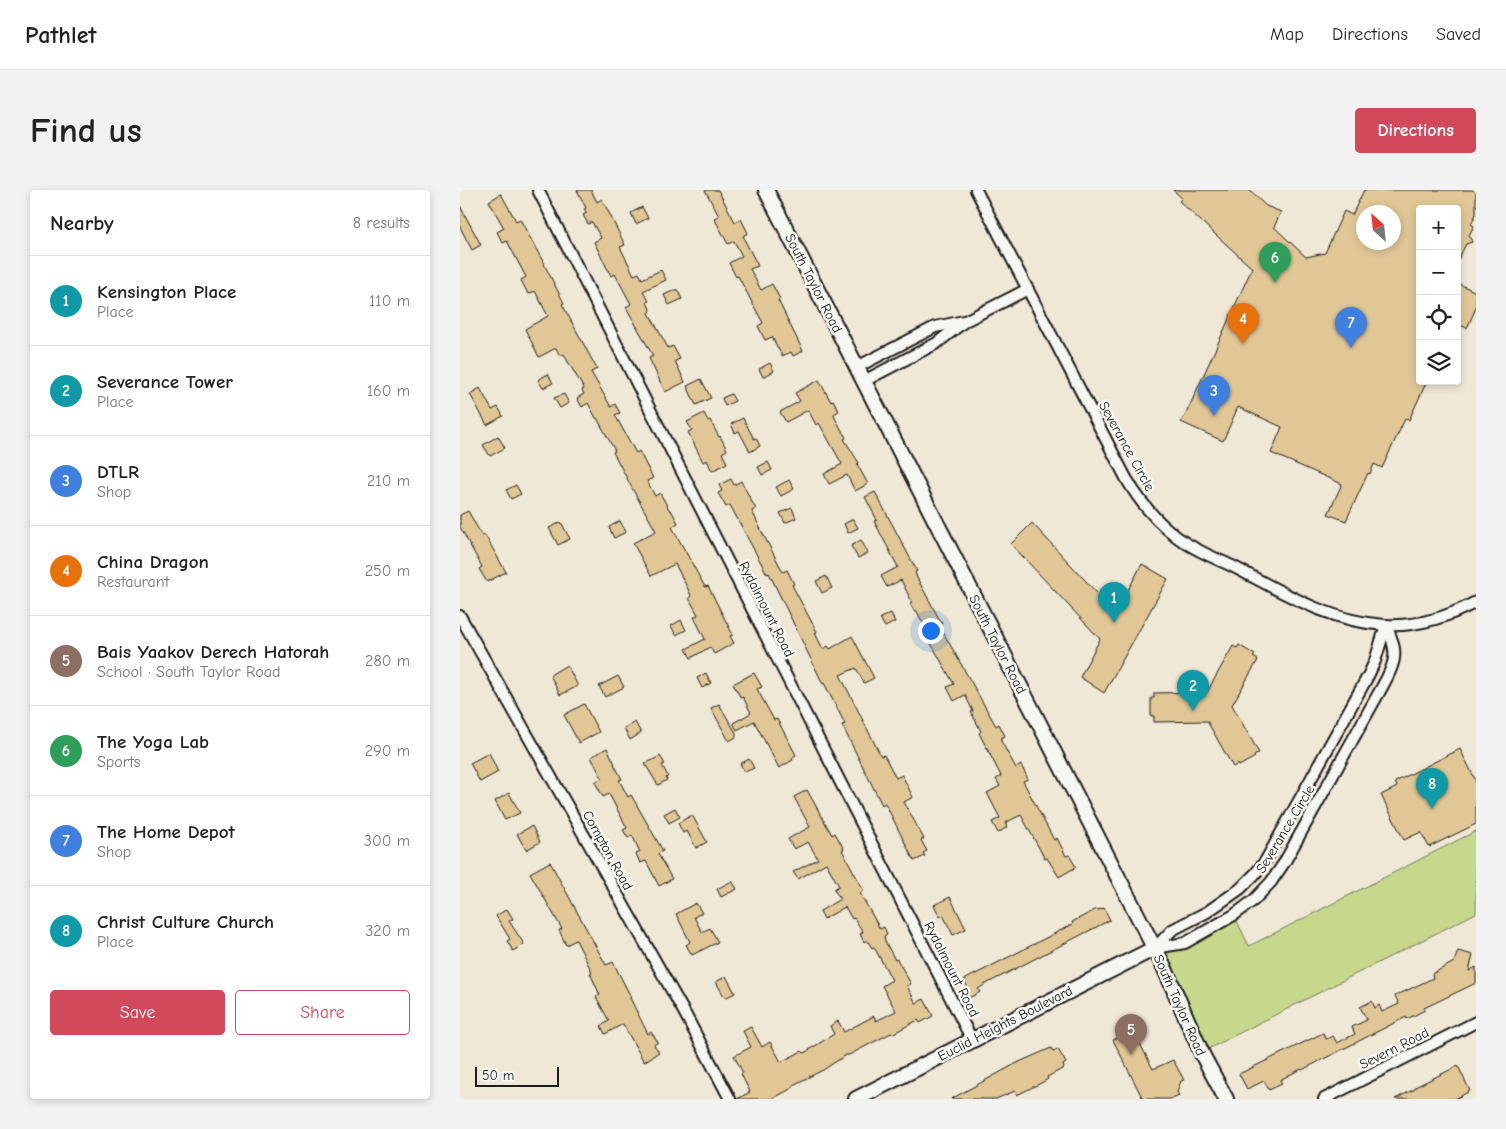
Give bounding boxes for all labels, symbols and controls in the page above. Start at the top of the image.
text: Pathlet [25,21,96,49]
text: Map [1270,24,1304,45]
text: Directions [1332,24,1408,45]
text: Saved [1436,24,1481,45]
button: Directions [1355,108,1476,153]
text: Find us [30,110,142,151]
north arrow [1356,205,1401,250]
map controls [1416,205,1461,385]
button: + [1416,205,1461,250]
text: Nearby [50,211,114,235]
text: 8 results [353,214,410,232]
street label: South Taylor Road [781,231,846,336]
pin: 6 [1259,242,1291,283]
button: − [1416,250,1461,295]
text: Kensington Place [97,281,236,303]
text: 1 [63,292,69,310]
text: 110 m [369,292,410,310]
button: locate [1416,295,1461,340]
text: Place [97,303,133,321]
pin: 4 [1227,303,1259,344]
pin: 7 [1335,307,1367,348]
button: layers [1416,340,1461,385]
text: Severance Tower [97,371,233,393]
pin: 3 [1198,375,1230,416]
text: 2 [62,382,70,400]
text: 160 m [367,382,410,400]
text: Place [97,393,133,411]
street label: Severance Circle [1095,398,1158,494]
text: DTLR [97,461,139,483]
text: 3 [62,472,70,490]
text: 210 m [367,472,410,490]
text: Shop [97,483,131,501]
text: China Dragon [97,551,209,573]
street label: Rydalmount Road [735,559,798,660]
text: 4 [62,562,70,580]
text: 250 m [365,562,410,580]
text: Restaurant [97,573,169,591]
pin: 1 [1098,582,1130,623]
street label: South Taylor Road [965,592,1030,697]
your location [918,618,944,644]
text: Bais Yaakov Derech Hatorah [97,641,329,663]
text: 5 [62,652,70,670]
text: 280 m [365,652,410,670]
text: School · South Taylor Road [97,663,281,681]
pin: 2 [1177,670,1209,711]
text: The Yoga Lab [97,731,209,753]
text: 6 [62,742,70,760]
text: 290 m [365,742,410,760]
text: Sports [97,753,140,771]
pin: 8 [1416,768,1448,809]
street label: Severance Circle [1252,782,1318,876]
street label: Compton Road [579,807,636,893]
text: The Home Depot [97,821,235,843]
text: 7 [62,832,70,850]
text: 300 m [364,832,410,850]
text: Shop [97,843,131,861]
text: Christ Culture Church [97,911,274,933]
street label: Rydalmount Road [920,919,983,1020]
text: 8 [62,922,70,940]
text: 320 m [365,922,410,940]
text: Place [97,933,133,951]
street label: South Taylor Road [1150,952,1209,1058]
street label: Euclid Heights Boulevard [935,982,1076,1065]
button: Save [50,990,225,1035]
button: Share [235,990,410,1035]
pin: 5 [1115,1014,1147,1055]
street label: Severn Road [1357,1024,1432,1073]
scale bar [475,1064,559,1087]
text: 50 m [482,1067,514,1084]

